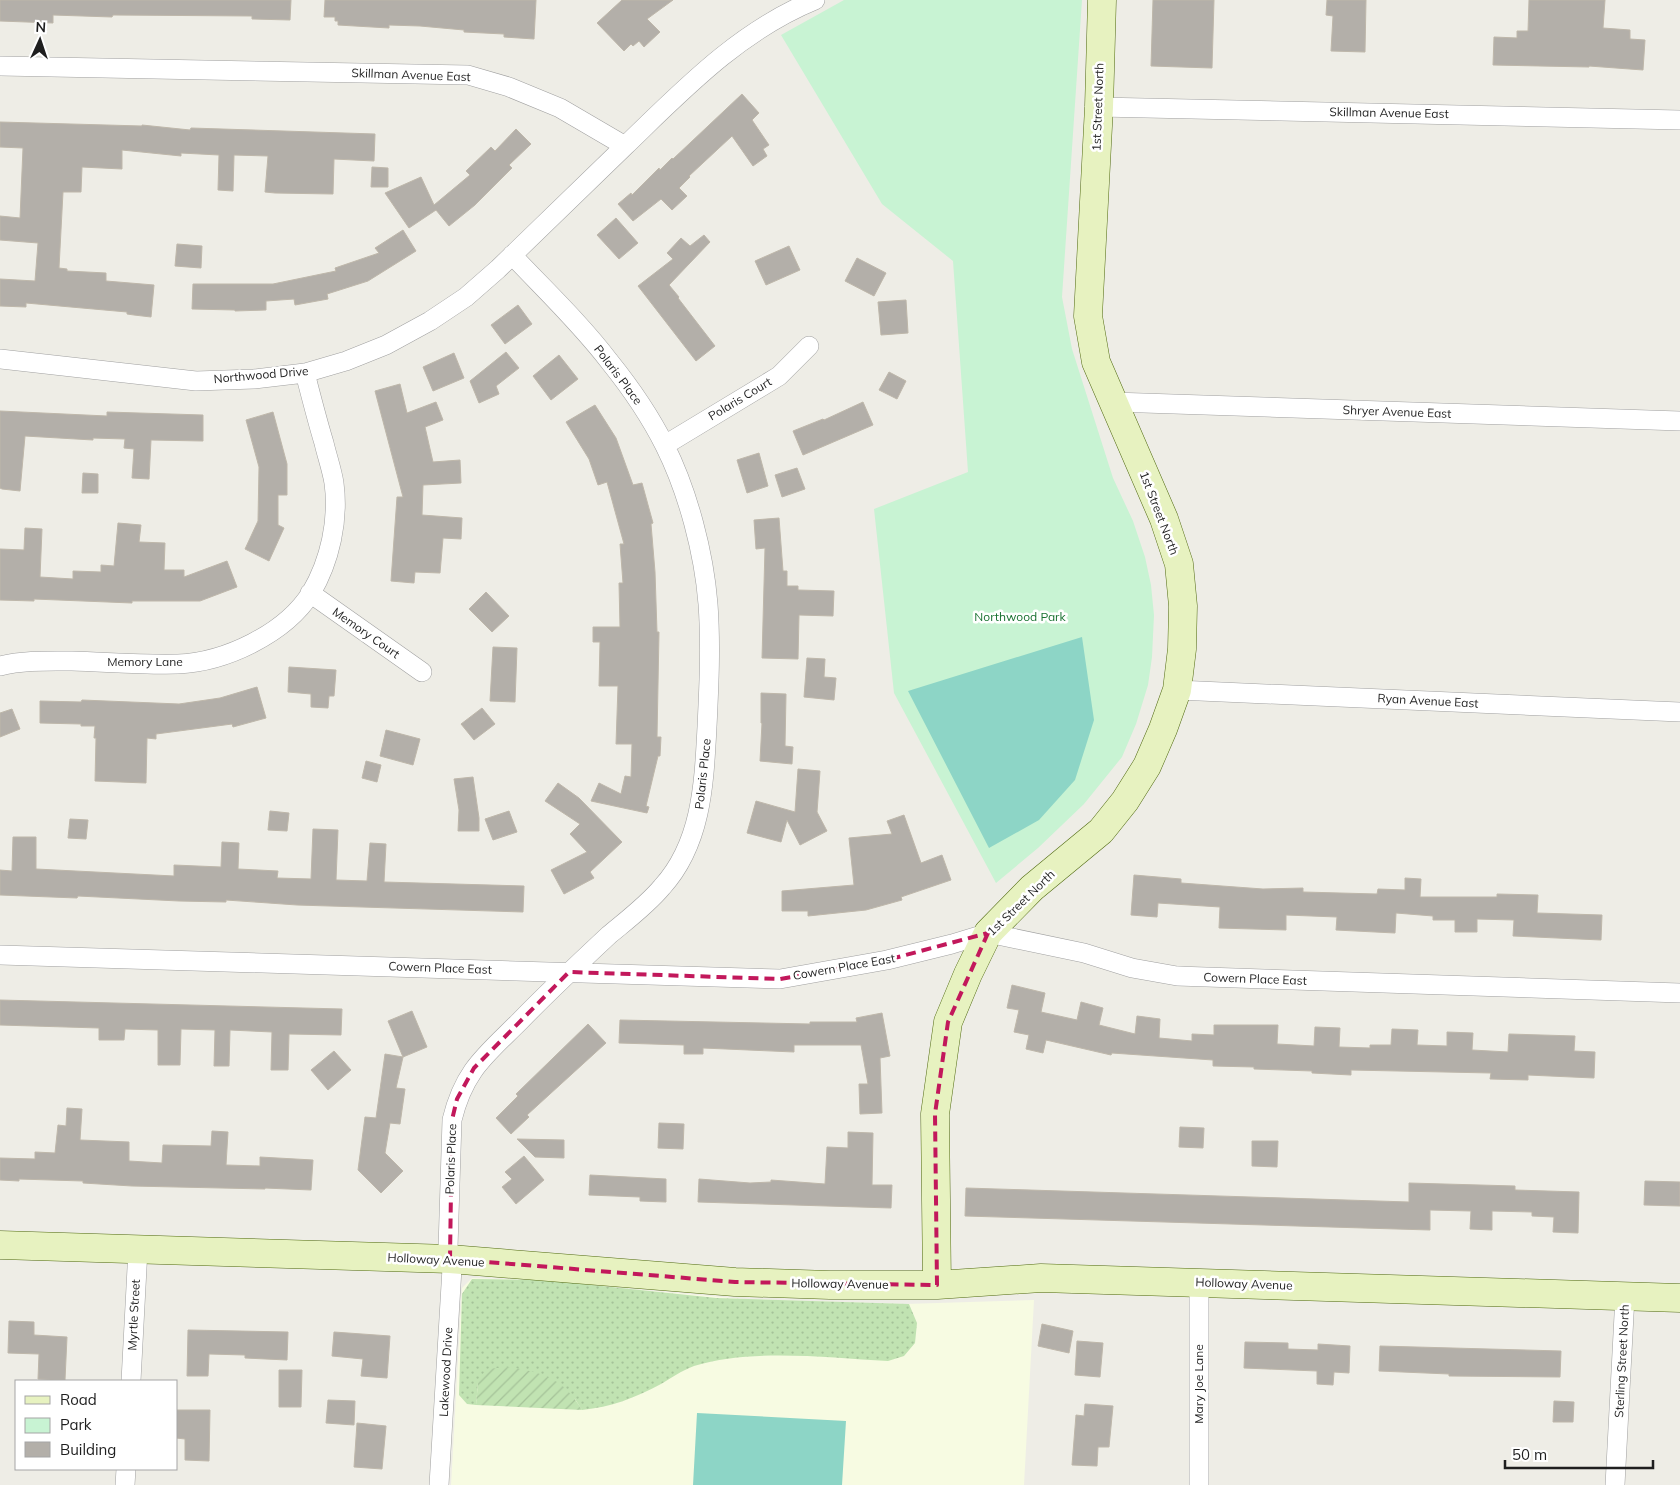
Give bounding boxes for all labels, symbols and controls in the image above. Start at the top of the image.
north arrow [15,15,65,65]
text: N [35,18,46,36]
street label: 1st Street North [1088,63,1107,151]
street label: Skillman Avenue East [351,65,471,84]
street label: Skillman Avenue East [1329,104,1449,121]
street label: Polaris Place [591,342,646,408]
street label: Northwood Drive [213,363,309,386]
street label: Polaris Court [705,374,774,423]
street label: Shryer Avenue East [1342,402,1452,421]
street label: 1st Street North [1137,469,1182,557]
street label: Memory Court [330,604,403,661]
park label: Northwood Park [974,609,1066,624]
street label: Memory Lane [107,654,183,669]
street label: Ryan Avenue East [1377,690,1479,711]
street label: Polaris Place [691,738,714,810]
street label: 1st Street North [984,867,1058,939]
street label: Cowern Place East [792,950,896,983]
street label: Cowern Place East [388,958,492,977]
street label: Cowern Place East [1203,969,1307,988]
street label: Polaris Place [442,1123,459,1195]
street label: Holloway Avenue [387,1249,485,1270]
street label: Holloway Avenue [1195,1274,1293,1293]
street label: Holloway Avenue [791,1275,889,1292]
street label: Myrtle Street [124,1279,143,1351]
street label: Sterling Street North [1611,1304,1632,1418]
street label: Lakewood Drive [436,1327,455,1417]
street label: Mary Joe Lane [1191,1344,1206,1424]
legend [15,1380,178,1470]
text: Road [60,1390,97,1409]
text: Park [60,1415,92,1434]
scale bar [1505,1438,1652,1470]
text: Building [60,1440,116,1459]
text: 50 m [1512,1445,1547,1464]

